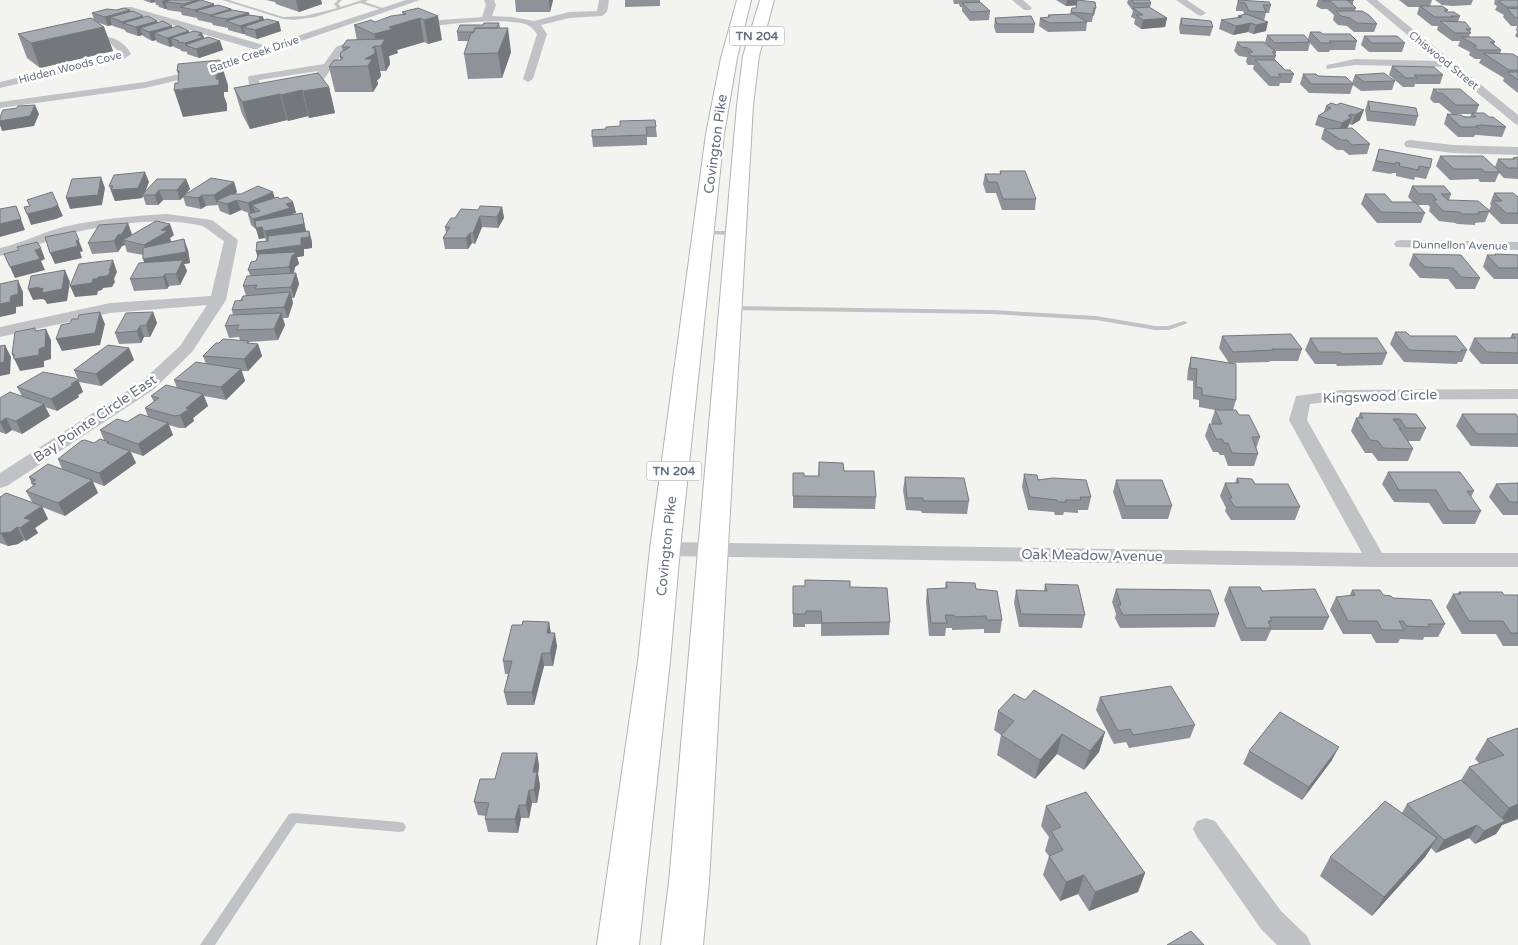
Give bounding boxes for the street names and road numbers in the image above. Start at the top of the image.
road number: TN 204 [730,27,784,46]
street label: Chiswood Street [1406,28,1481,92]
street label: Battle Creek Drive [208,33,301,76]
street label: Hidden Woods Cove [17,48,123,87]
street label: Covington Pike [700,93,731,195]
street label: Dunnellon Avenue [1412,238,1508,253]
street label: Bay Pointe Circle East [31,371,161,466]
street label: Kingswood Circle [1322,386,1438,407]
road number: TN 204 [646,462,702,481]
street label: Covington Pike [653,495,680,597]
street label: Oak Meadow Avenue [1021,546,1163,565]

